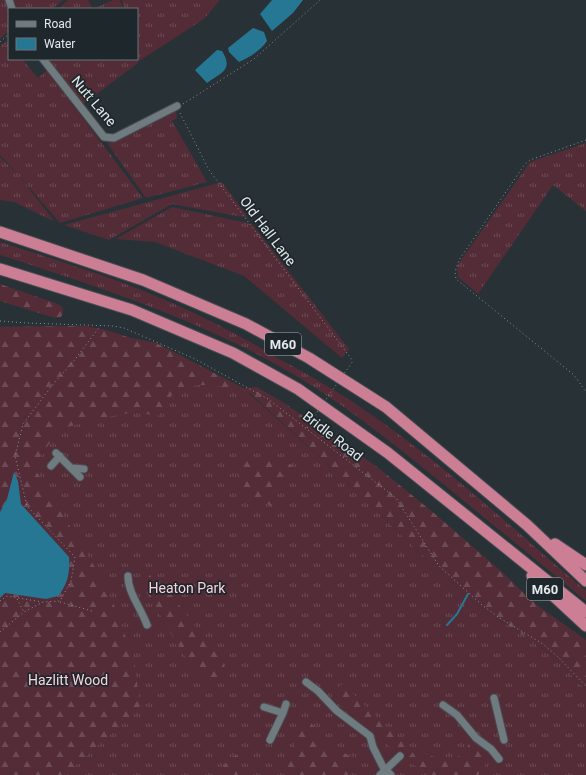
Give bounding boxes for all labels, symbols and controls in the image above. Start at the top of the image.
legend [8,8,138,60]
text: Road [44,17,72,31]
text: Water [44,37,75,51]
street label: Nutt Lane [68,73,120,129]
street label: Old Hall Lane [237,193,299,269]
road number: M60 [265,333,301,355]
street label: Bridle Road [300,408,366,464]
road number: M60 [527,578,563,600]
park label: Heaton Park [149,580,226,596]
park label: Hazlitt Wood [28,672,108,688]

